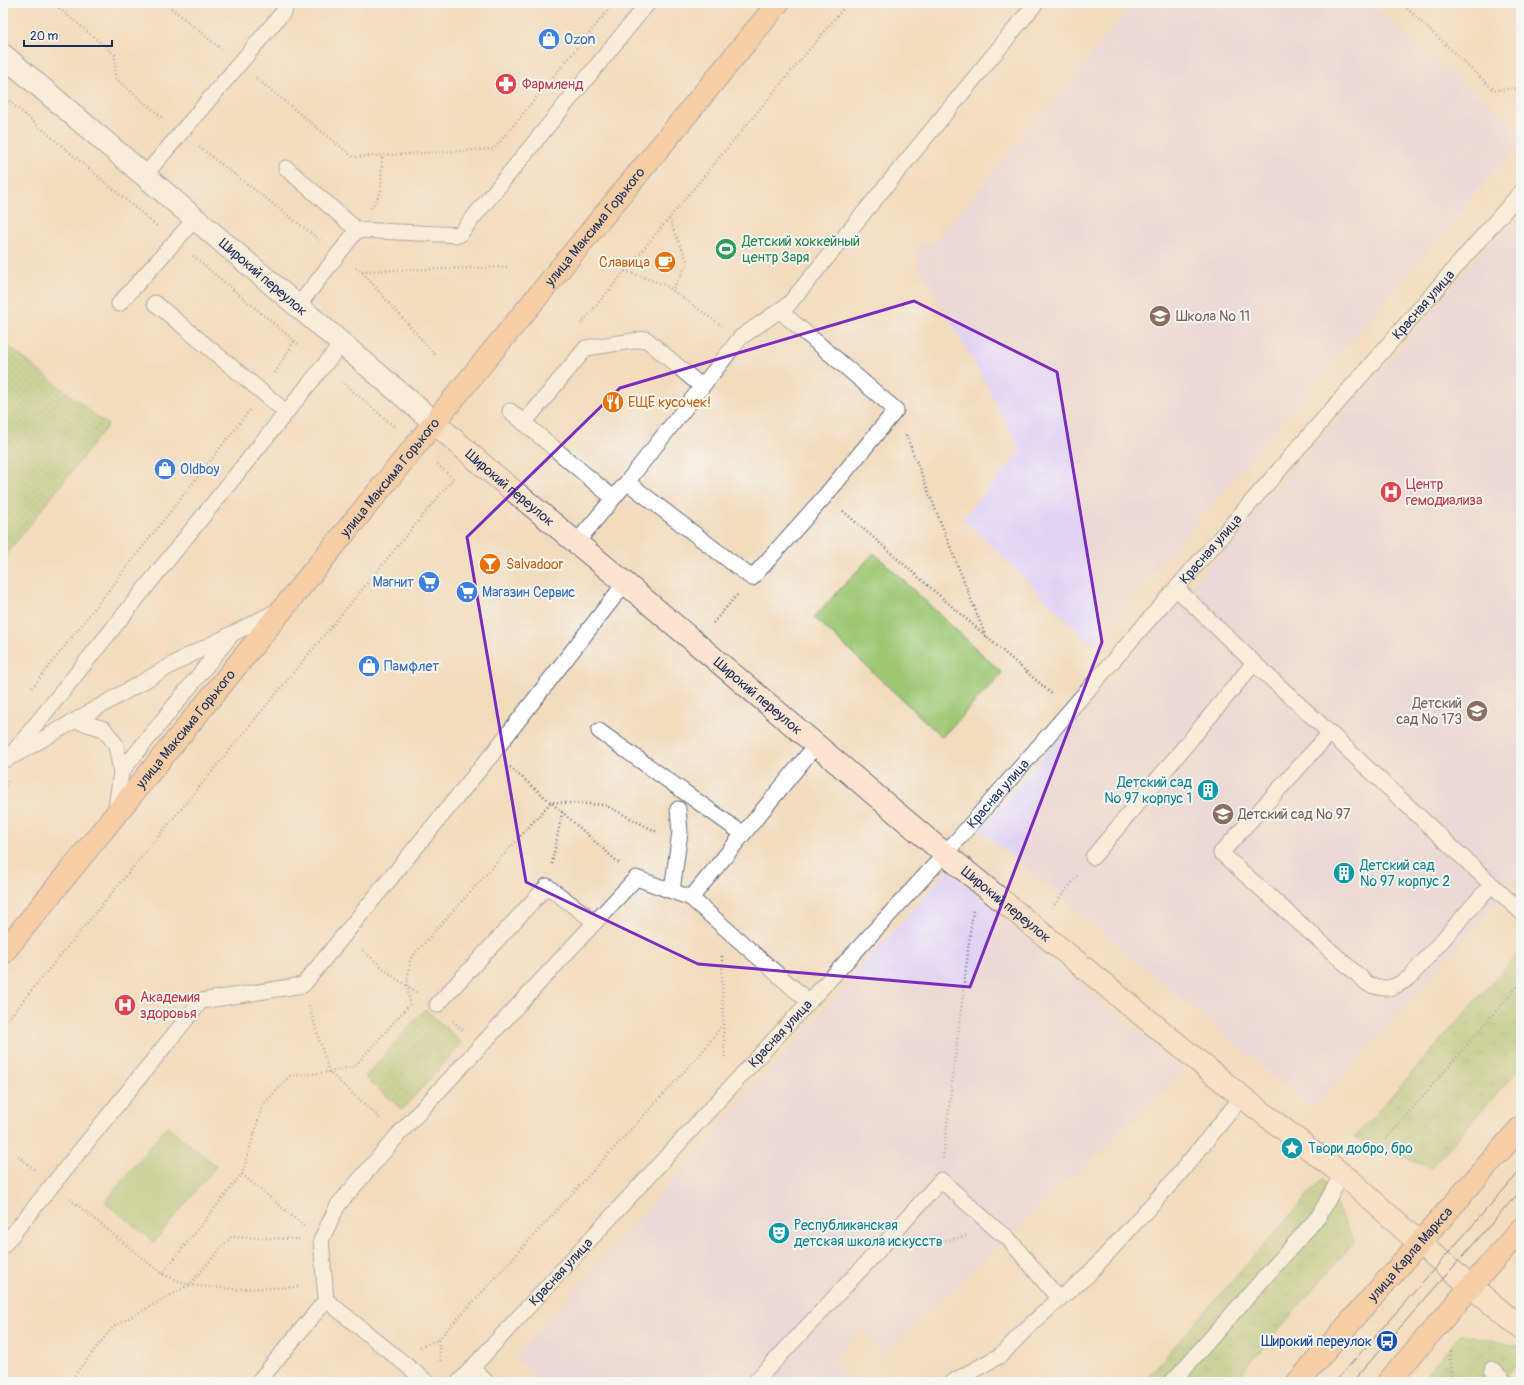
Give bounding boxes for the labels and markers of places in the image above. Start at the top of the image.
shop icon: Ozon [536,26,562,52]
place label: Ozon [564,31,596,48]
pharmacy icon: Фармленд [493,71,519,97]
place label: Фармленд [522,76,584,93]
place label: Детский хоккейный центр Заря [741,233,860,266]
sports icon: Детский хоккейный центр Заря [713,236,739,262]
cafe icon: Славица [652,249,678,275]
place label: Славица [599,254,650,271]
school or university icon: Школа № 11 [1147,303,1173,329]
place label: Школа № 11 [1176,308,1250,325]
restaurant icon: ЕЩЁ кусочек! [600,389,626,415]
place label: ЕЩЁ кусочек! [628,394,711,411]
shop icon: Oldboy [152,456,178,482]
place label: Oldboy [180,461,219,478]
place label: Центр гемодиализа [1406,476,1482,509]
hospital icon: Центр гемодиализа [1378,479,1404,505]
bar icon: Salvadoor [477,551,503,577]
place label: Salvadoor [506,556,563,573]
supermarket icon: Магнит [416,569,442,595]
place label: Магнит [372,574,414,591]
supermarket icon: Магазин Сервис [454,579,480,605]
place label: Магазин Сервис [482,584,575,601]
shop icon: Памфлет [356,653,382,679]
place label: Памфлет [384,658,439,675]
place label: Детский сад № 173 [1396,695,1462,728]
school or university icon: Детский сад № 173 [1464,698,1490,724]
place label: Детский сад № 97 корпус 1 [1104,774,1193,807]
building icon: Детский сад № 97 корпус 1 [1195,777,1221,803]
school or university icon: Детский сад № 97 [1210,801,1236,827]
place label: Детский сад № 97 [1237,806,1351,823]
place label: Детский сад № 97 корпус 2 [1359,857,1450,890]
building icon: Детский сад № 97 корпус 2 [1331,860,1357,886]
place label: Академия здоровья [140,989,200,1022]
hospital icon: Академия здоровья [112,992,138,1018]
place icon: Твори добро, бро [1279,1135,1305,1161]
place label: Твори добро, бро [1308,1140,1413,1157]
place label: Республиканская детская школа искусств [794,1217,943,1250]
theatre icon: Республиканская детская школа искусств [766,1220,792,1246]
bus stop icon: Широкий переулок [1374,1328,1400,1354]
place label: Широкий переулок [1261,1333,1372,1350]

